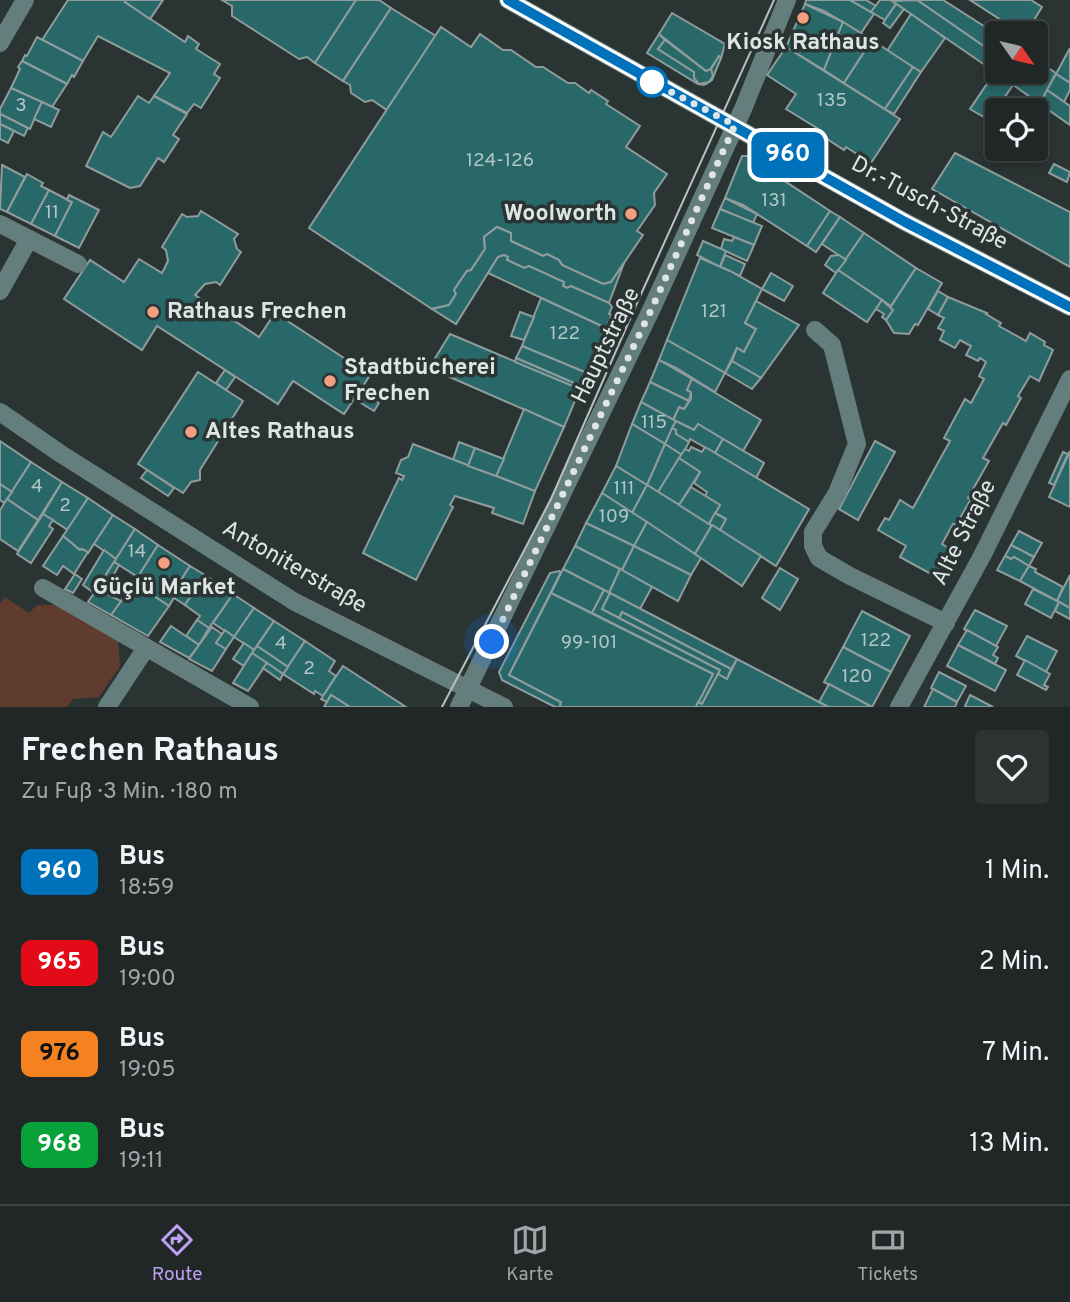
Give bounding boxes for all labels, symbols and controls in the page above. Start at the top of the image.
marker: Kiosk Rathaus [795,10,811,26]
north arrow [985,21,1048,84]
map controls [985,21,1048,161]
place label: Kiosk Rathaus [726,29,880,58]
unlabelled marker [637,67,667,97]
house number: 135 [817,89,847,113]
house number: 3 [15,94,27,118]
button: locate [985,98,1048,161]
line badge: 960 [748,132,828,178]
text: 960 [765,140,811,170]
house number: 124-126 [466,149,534,173]
street label: Dr.-Tusch-Straße [846,150,1012,258]
house number: 131 [761,189,787,213]
place label: Woolworth [504,200,617,229]
house number: 11 [45,201,59,225]
marker: Woolworth [623,206,639,222]
street label: Hauptstraße [566,283,648,409]
place label: Rathaus Frechen [167,298,347,327]
house number: 121 [701,300,727,324]
marker: Rathaus Frechen [145,304,161,320]
house number: 122 [550,322,580,346]
place label: Stadtbücherei Frechen [344,354,496,409]
marker: Stadtbücherei Frechen [322,373,338,389]
house number: 115 [641,411,667,435]
place label: Altes Rathaus [205,418,354,447]
marker: Altes Rathaus [183,424,199,440]
house number: 4 [31,475,43,499]
street label: Alte Straße [926,475,1004,591]
house number: 111 [613,477,635,501]
house number: 2 [59,494,71,518]
house number: 109 [599,505,629,529]
street label: Antoniterstraße [217,515,371,621]
house number: 14 [128,540,146,564]
marker: Güçlü Market [156,555,172,571]
place label: Güçlü Market [93,574,235,603]
your location [474,624,509,659]
house number: 122 [861,629,891,653]
house number: 99-101 [561,631,617,655]
house number: 4 [275,632,287,656]
house number: 2 [303,657,315,681]
house number: 120 [842,665,872,689]
button: heart [975,730,1049,804]
text: Frechen Rathaus [21,731,279,773]
text: Zu Fuß · 3 Min. · 180 m [21,778,238,807]
text: Bus [119,841,165,874]
text: 1 Min. [985,855,1049,888]
text: 960 [37,857,82,887]
text: 18:59 [119,874,175,903]
text: Bus [119,932,165,965]
text: 2 Min. [979,946,1049,979]
text: 965 [37,948,82,978]
text: 19:00 [119,965,176,994]
text: Bus [119,1023,165,1056]
text: 7 Min. [982,1037,1049,1070]
text: 976 [39,1039,80,1069]
text: 19:05 [119,1056,176,1085]
text: Bus [119,1114,165,1147]
text: 13 Min. [969,1128,1049,1161]
text: 968 [37,1130,82,1160]
text: 19:11 [119,1147,164,1176]
tab: Route [152,1221,203,1287]
tab: Karte [506,1221,554,1287]
tab: Tickets [857,1221,918,1287]

